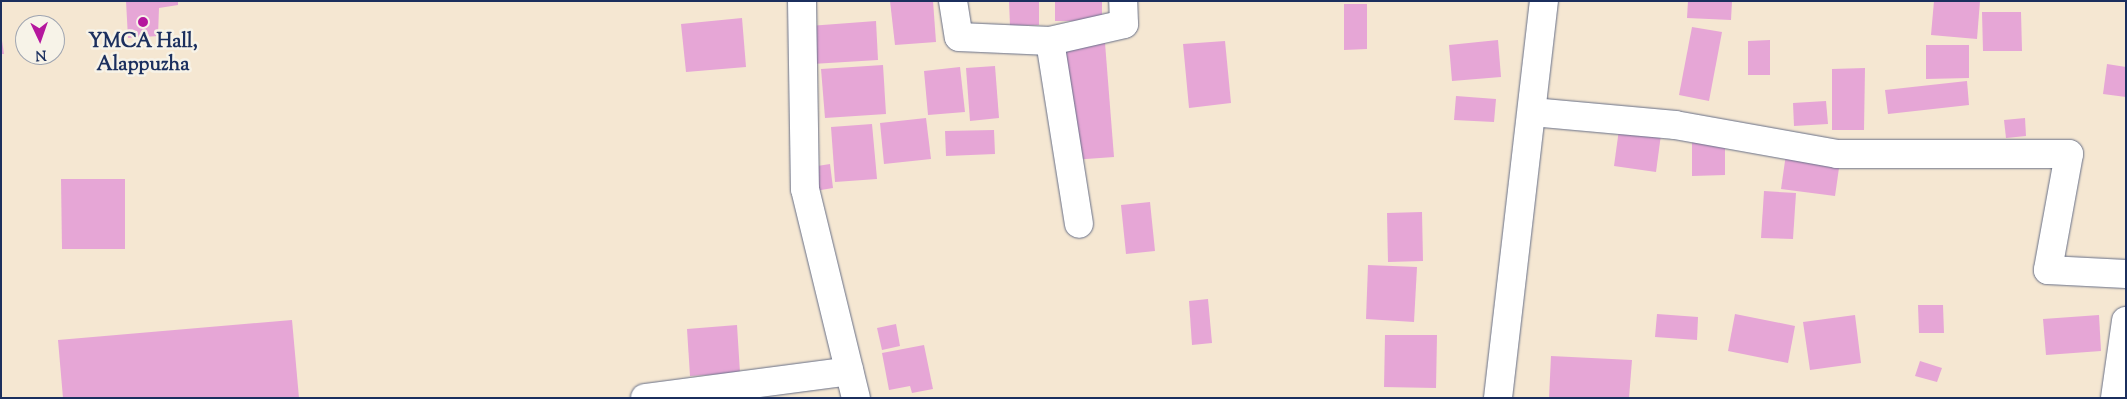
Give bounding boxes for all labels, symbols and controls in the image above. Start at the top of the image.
north arrow [15,15,65,65]
marker: YMCA Hall, Alappuzha [137,16,149,28]
place label: YMCA Hall, Alappuzha [88,30,198,77]
text: N [35,44,47,64]

